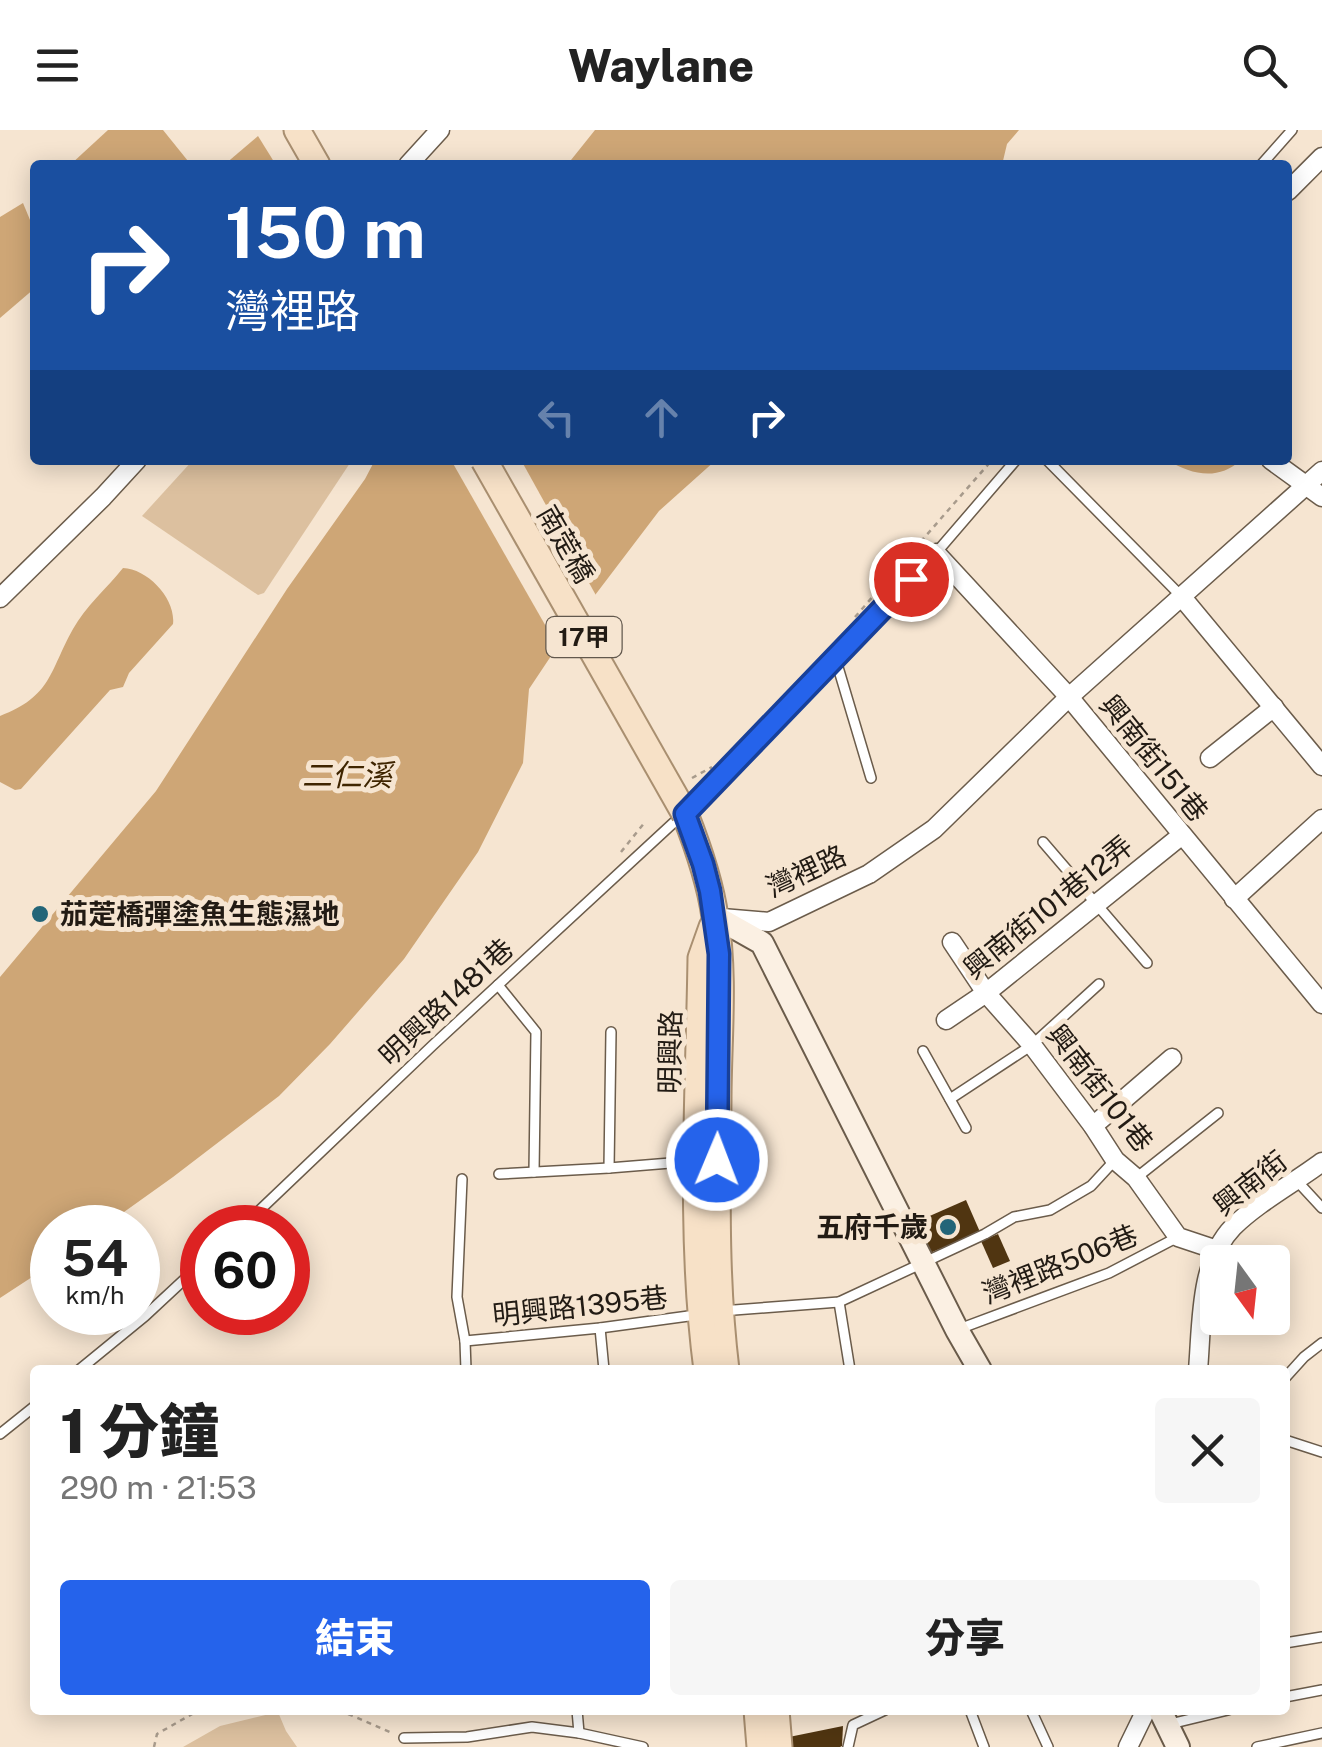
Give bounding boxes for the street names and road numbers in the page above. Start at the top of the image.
street label: 南萣橋 [531,499,602,588]
road number: 17甲 [546,617,622,657]
street label: 興南街151巷 [1094,688,1215,827]
street label: 興南街101巷12弄 [956,828,1139,985]
street label: 灣裡路 [761,838,851,903]
street label: 明興路1481巷 [372,931,519,1072]
street label: 明興路 [652,1010,687,1094]
street label: 興南街101巷 [1041,1018,1160,1158]
street label: 興南街 [1206,1144,1293,1221]
street label: 灣裡路506巷 [977,1217,1142,1310]
street label: 明興路1395巷 [491,1280,669,1331]

